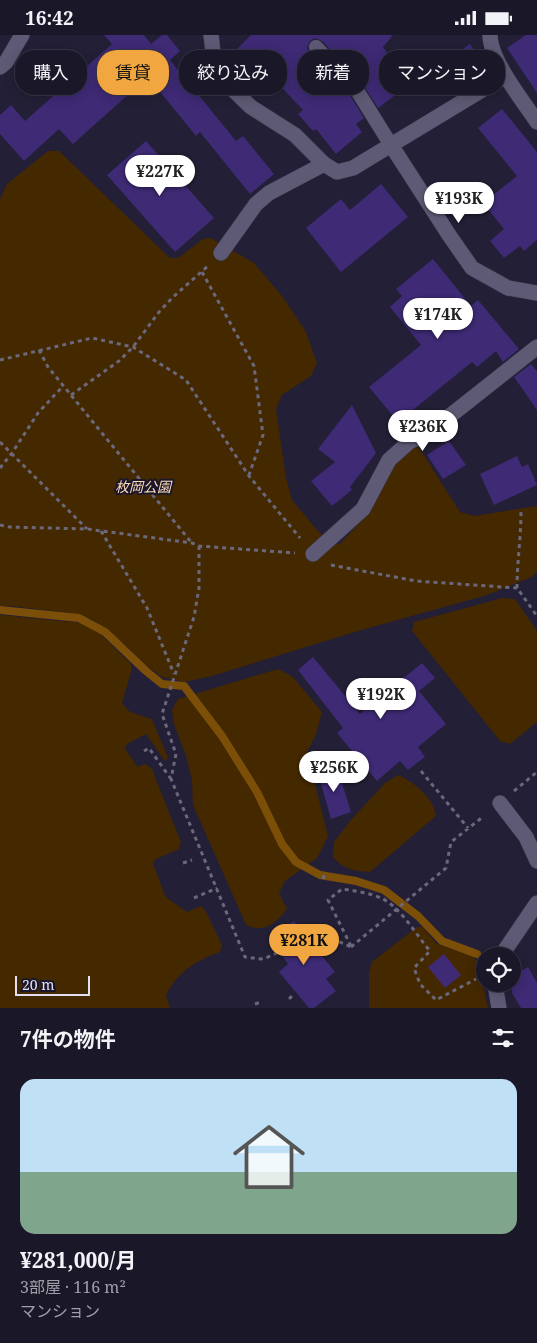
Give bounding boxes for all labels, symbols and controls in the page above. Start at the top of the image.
text: 16:42 [25,5,74,31]
chip: 購入 [15,50,87,95]
chip: 賃貸 [97,50,169,95]
chip: 絞り込み [179,50,287,95]
chip: 新着 [297,50,369,95]
chip: マンション [379,50,505,95]
pin: ¥227K [125,155,195,197]
text: ¥227K [136,160,184,182]
pin: ¥193K [424,181,494,224]
text: ¥193K [435,187,483,209]
pin: ¥174K [403,297,473,340]
text: ¥174K [414,303,462,325]
pin: ¥236K [388,409,458,452]
text: ¥236K [399,415,447,437]
park label: 枚岡公園 [115,477,173,496]
pin: ¥192K [346,677,416,720]
text: ¥192K [357,683,405,705]
pin: ¥256K [299,751,369,793]
text: ¥256K [310,756,358,778]
pin: ¥281K [269,923,339,966]
text: ¥281K [280,929,328,951]
map controls [476,947,521,992]
button: locate [476,947,521,992]
scale bar [15,973,90,996]
text: 20 m [22,975,55,994]
icon: filters [489,1024,517,1052]
text: 7件の物件 [20,1025,116,1053]
icon: home [224,1112,314,1202]
text: ¥281,000/月 [20,1246,136,1274]
text: 3部屋 · 116 m² [20,1276,126,1298]
text: マンション [20,1300,100,1322]

